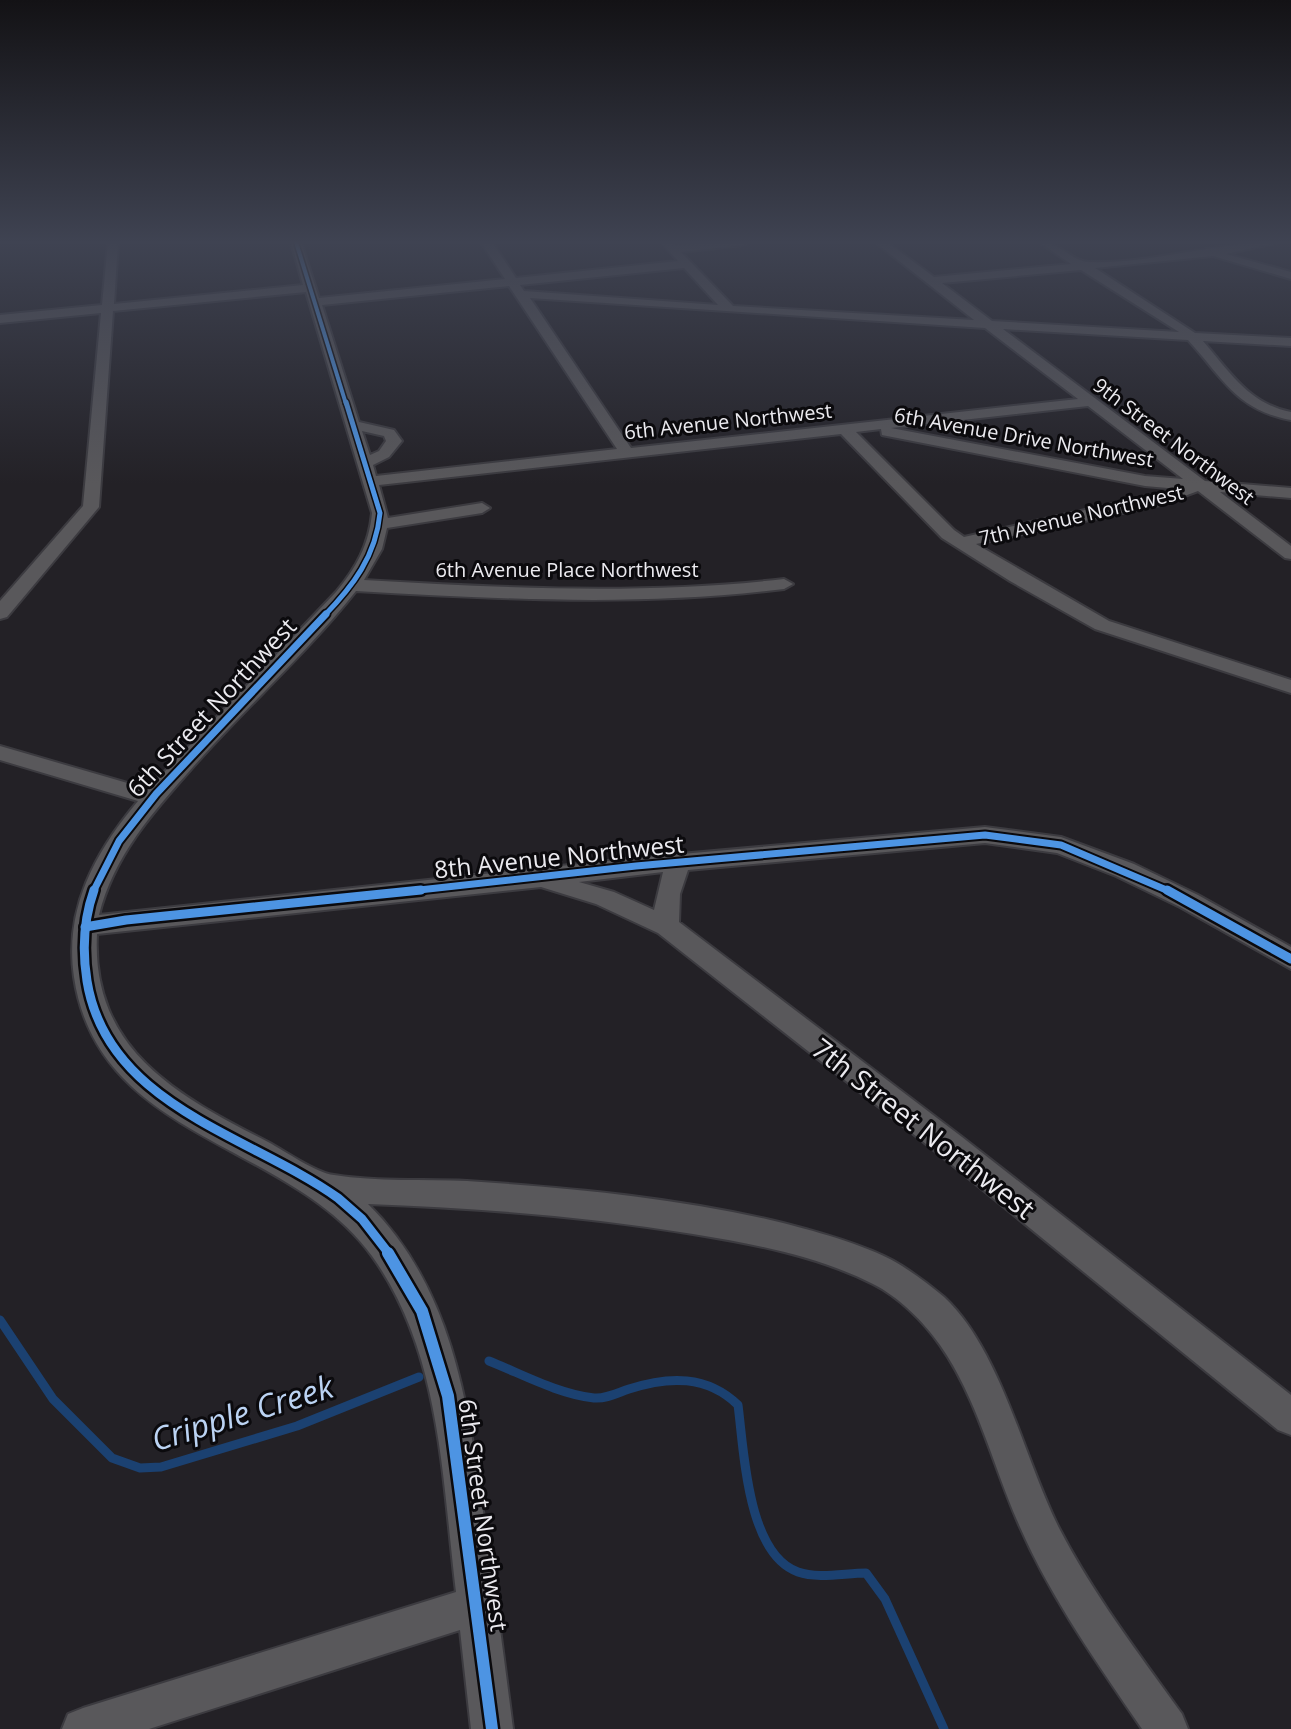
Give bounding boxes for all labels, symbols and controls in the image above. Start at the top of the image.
street label: 9th Street Northwest [1088,371,1260,511]
street label: 6th Avenue Northwest [623,397,833,445]
street label: 6th Avenue Drive Northwest [892,401,1156,473]
street label: 7th Avenue Northwest [976,478,1186,552]
street label: 6th Avenue Place Northwest [435,556,699,583]
street label: 6th Street Northwest [119,610,303,804]
street label: 8th Avenue Northwest [433,826,685,886]
street label: 7th Street Northwest [805,1029,1043,1227]
water label: Cripple Creek [146,1364,339,1460]
street label: 6th Street Northwest [451,1397,517,1633]

